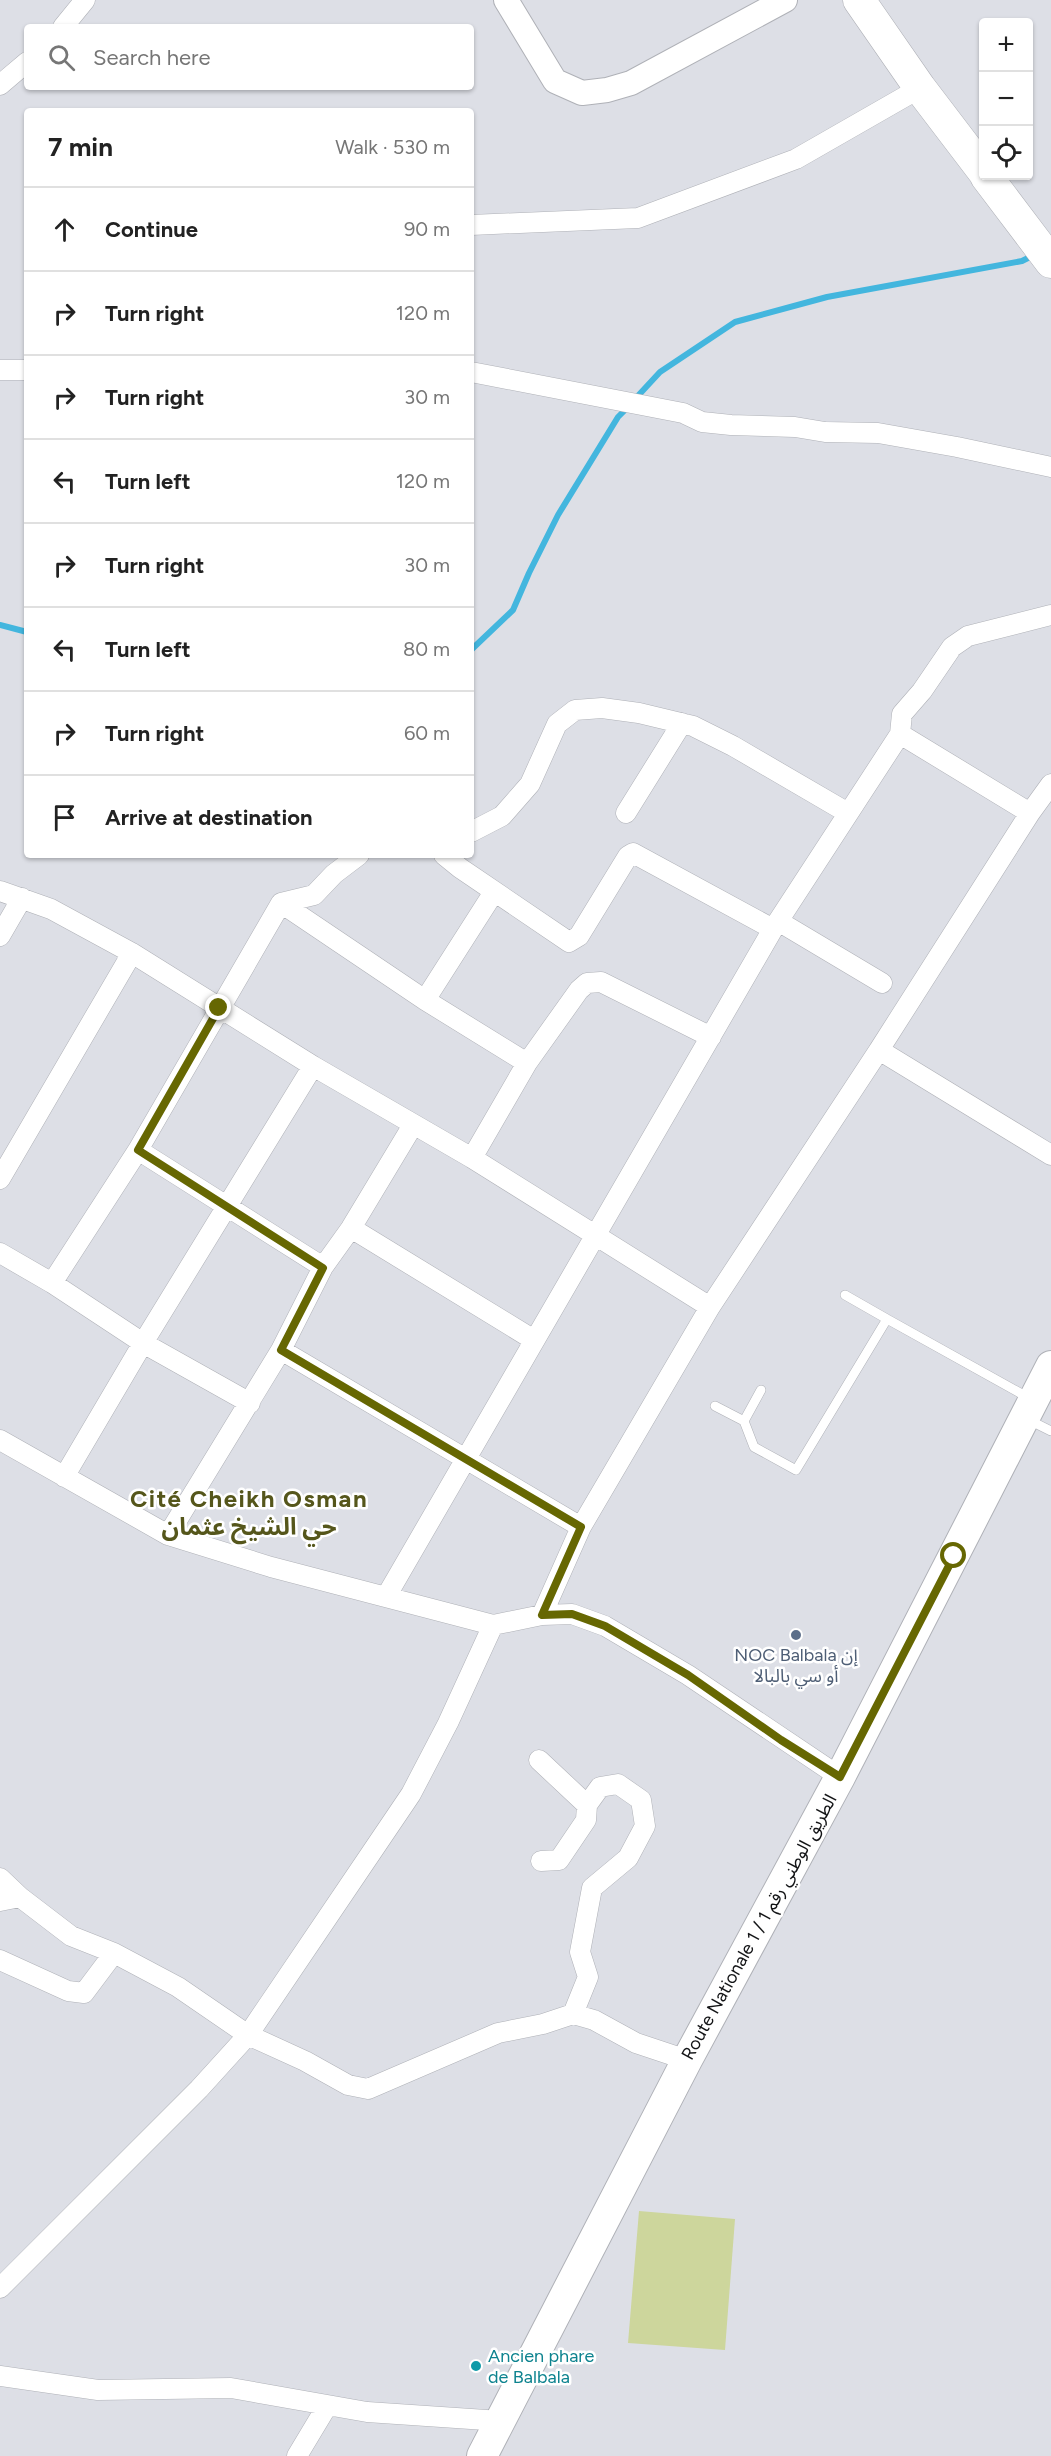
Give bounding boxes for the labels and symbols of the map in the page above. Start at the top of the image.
route end [205,994,231,1020]
district label: Cité Cheikh Osman حي الشيخ عثمان [130,1484,368,1546]
route start [940,1542,966,1568]
marker: NOC Balbala إن أو سي بالبالا [789,1628,803,1642]
place label: NOC Balbala إن أو سي بالبالا [734,1644,858,1689]
street label: Route Nationale 1 / الطريق الوطني رقم 1 [677,1790,843,2065]
place label: Ancien phare de Balbala [488,2345,594,2388]
marker: Ancien phare de Balbala [469,2359,483,2373]

